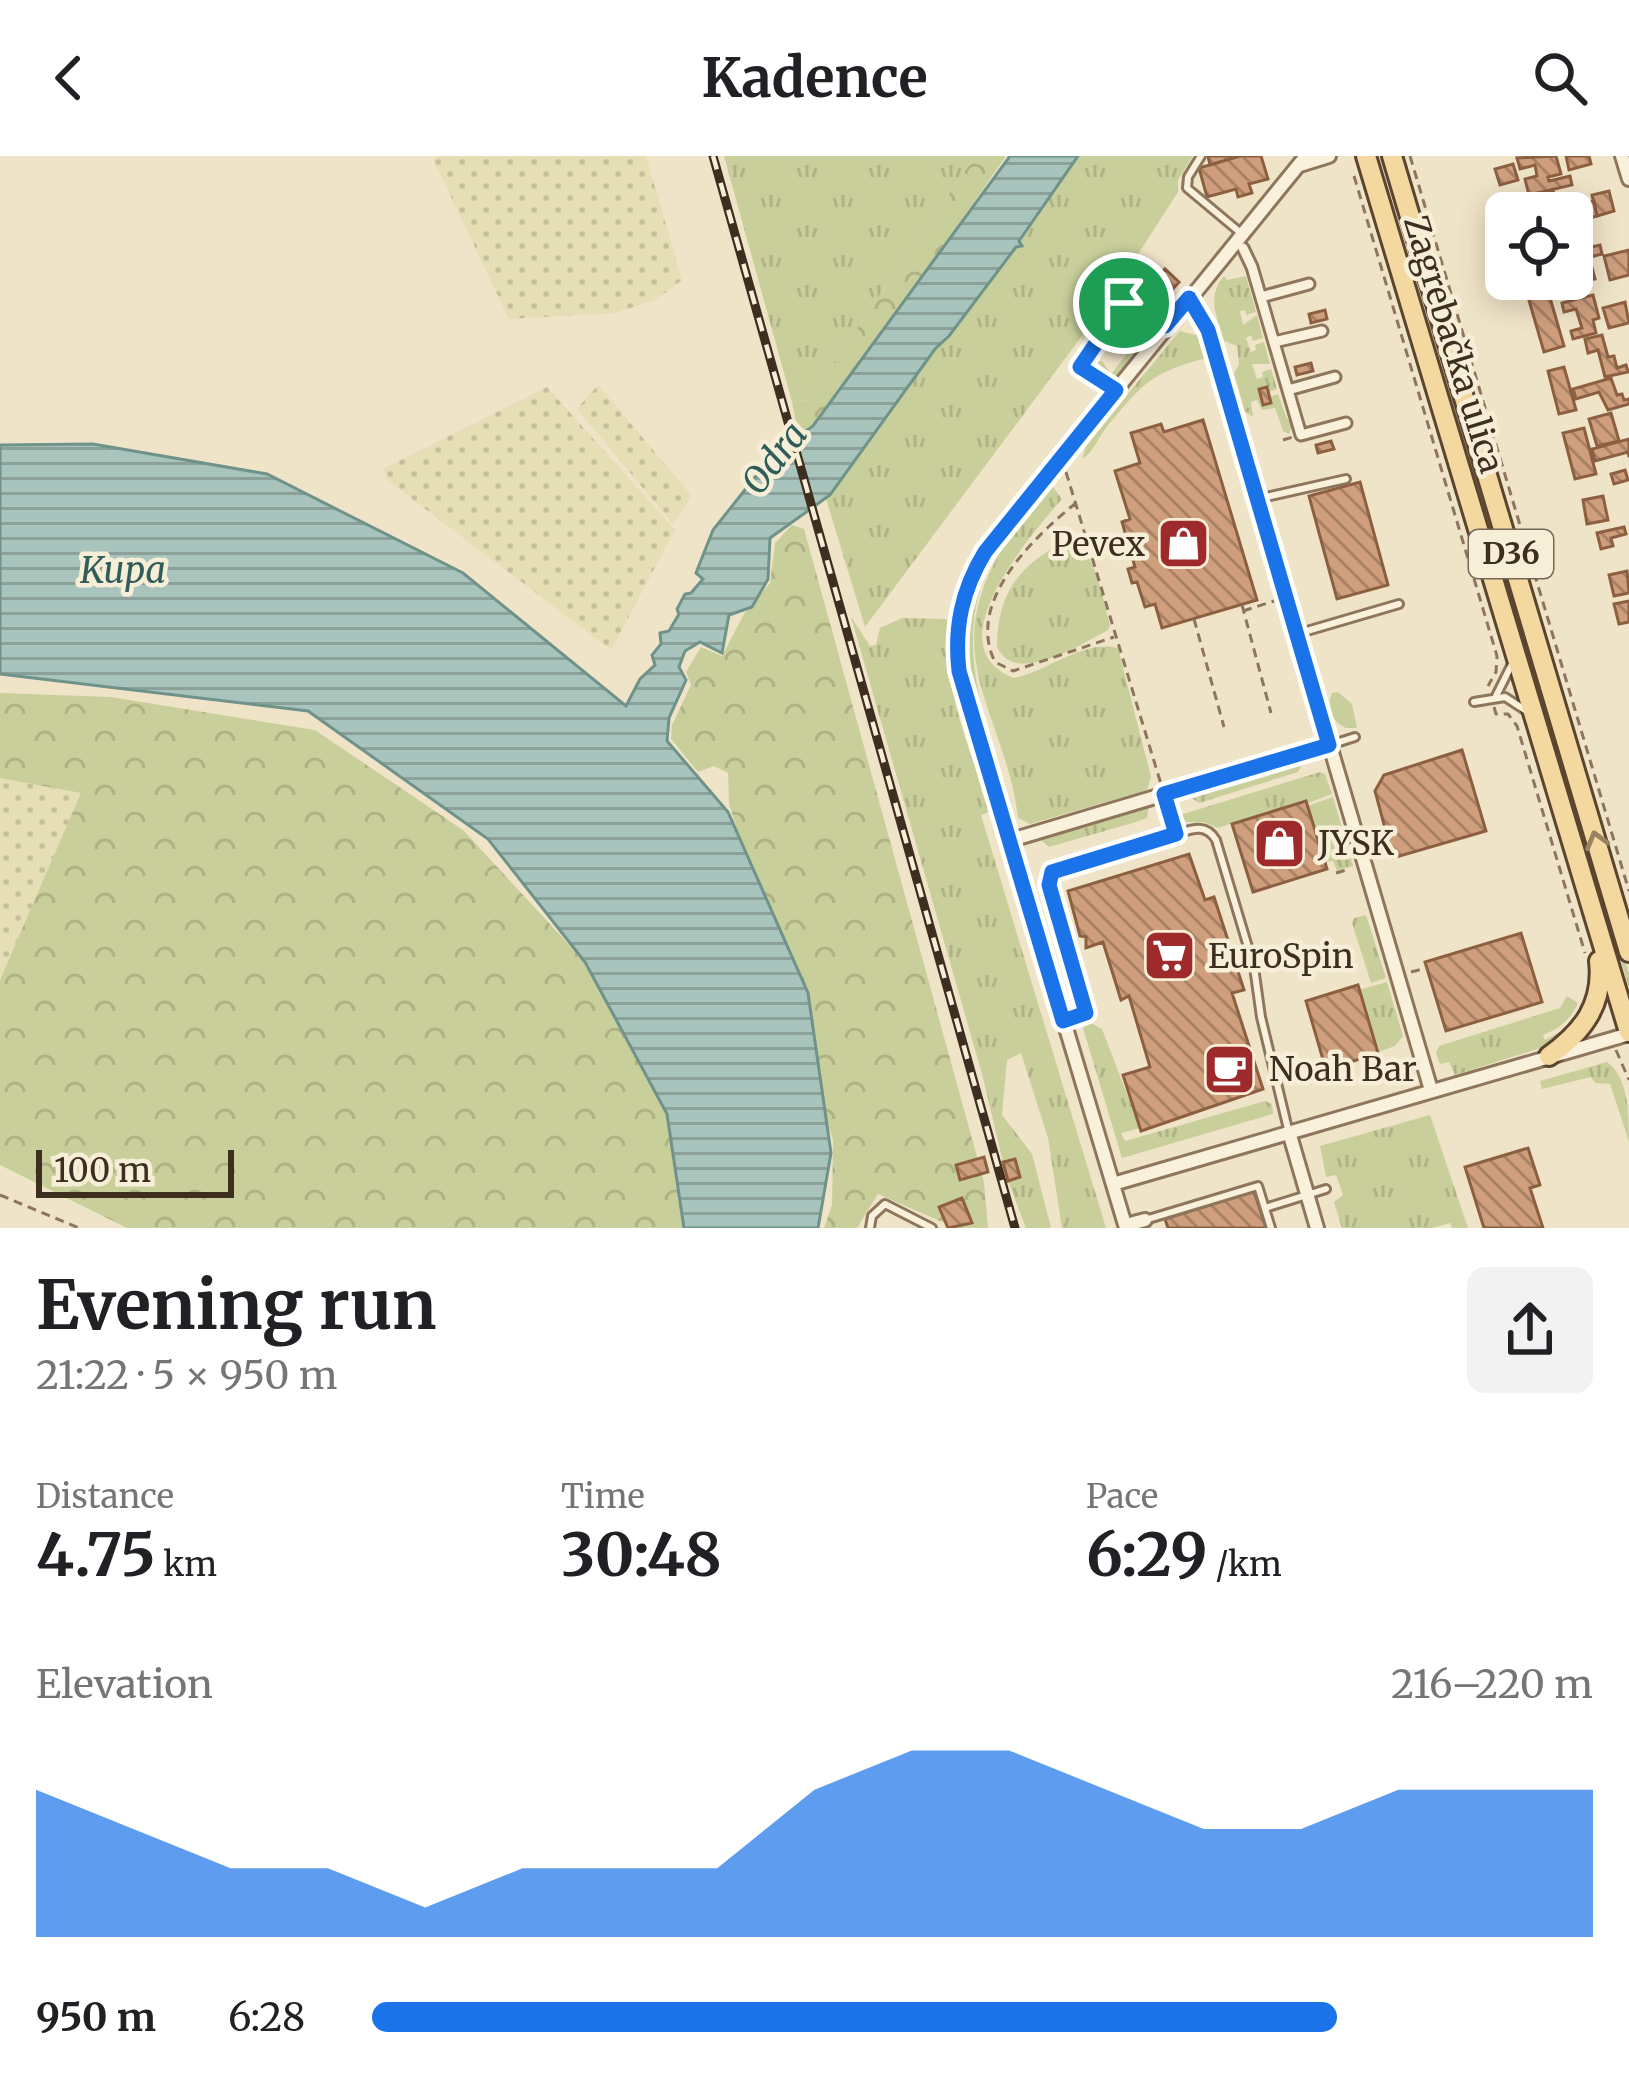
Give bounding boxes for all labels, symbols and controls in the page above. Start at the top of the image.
text: Kadence [701,44,928,112]
icon: back [36,45,102,111]
icon: search [1527,45,1593,111]
map controls [1485,192,1593,300]
button: locate [1485,192,1593,300]
street label: Zagrebačka ulica [1395,210,1512,478]
pin [1073,252,1175,354]
icon: arrive [1091,270,1157,336]
water label: Odra [732,413,817,504]
shop icon: Pevex [1156,516,1212,572]
place label: Pevex [1052,524,1145,565]
road number: D36 [1469,530,1553,578]
water label: Kupa [79,548,166,593]
shop icon: JYSK [1251,815,1307,871]
place label: JYSK [1317,823,1394,864]
one-way arrow [1585,830,1610,851]
supermarket icon: EuroSpin [1141,928,1197,984]
place label: EuroSpin [1208,936,1354,977]
cafe icon: Noah Bar [1202,1041,1258,1097]
place label: Noah Bar [1269,1049,1417,1090]
scale bar [36,1144,234,1197]
text: 100 m [54,1150,151,1191]
text: Evening run [36,1264,437,1347]
button: share [1467,1267,1593,1393]
text: 21:22 · 5 × 950 m [36,1351,338,1400]
text: Distance [36,1476,174,1517]
text: Time [561,1476,645,1517]
text: Pace [1086,1476,1158,1517]
text: 4.75 [36,1517,156,1592]
text: 30:48 [561,1517,722,1592]
text: 6:29 [1086,1517,1208,1592]
text: km [156,1544,217,1585]
text: /km [1208,1544,1282,1585]
text: Elevation [36,1660,213,1709]
text: 216–220 m [1391,1660,1593,1709]
text: 950 m [36,1993,156,2042]
text: 6:28 [228,1993,305,2042]

